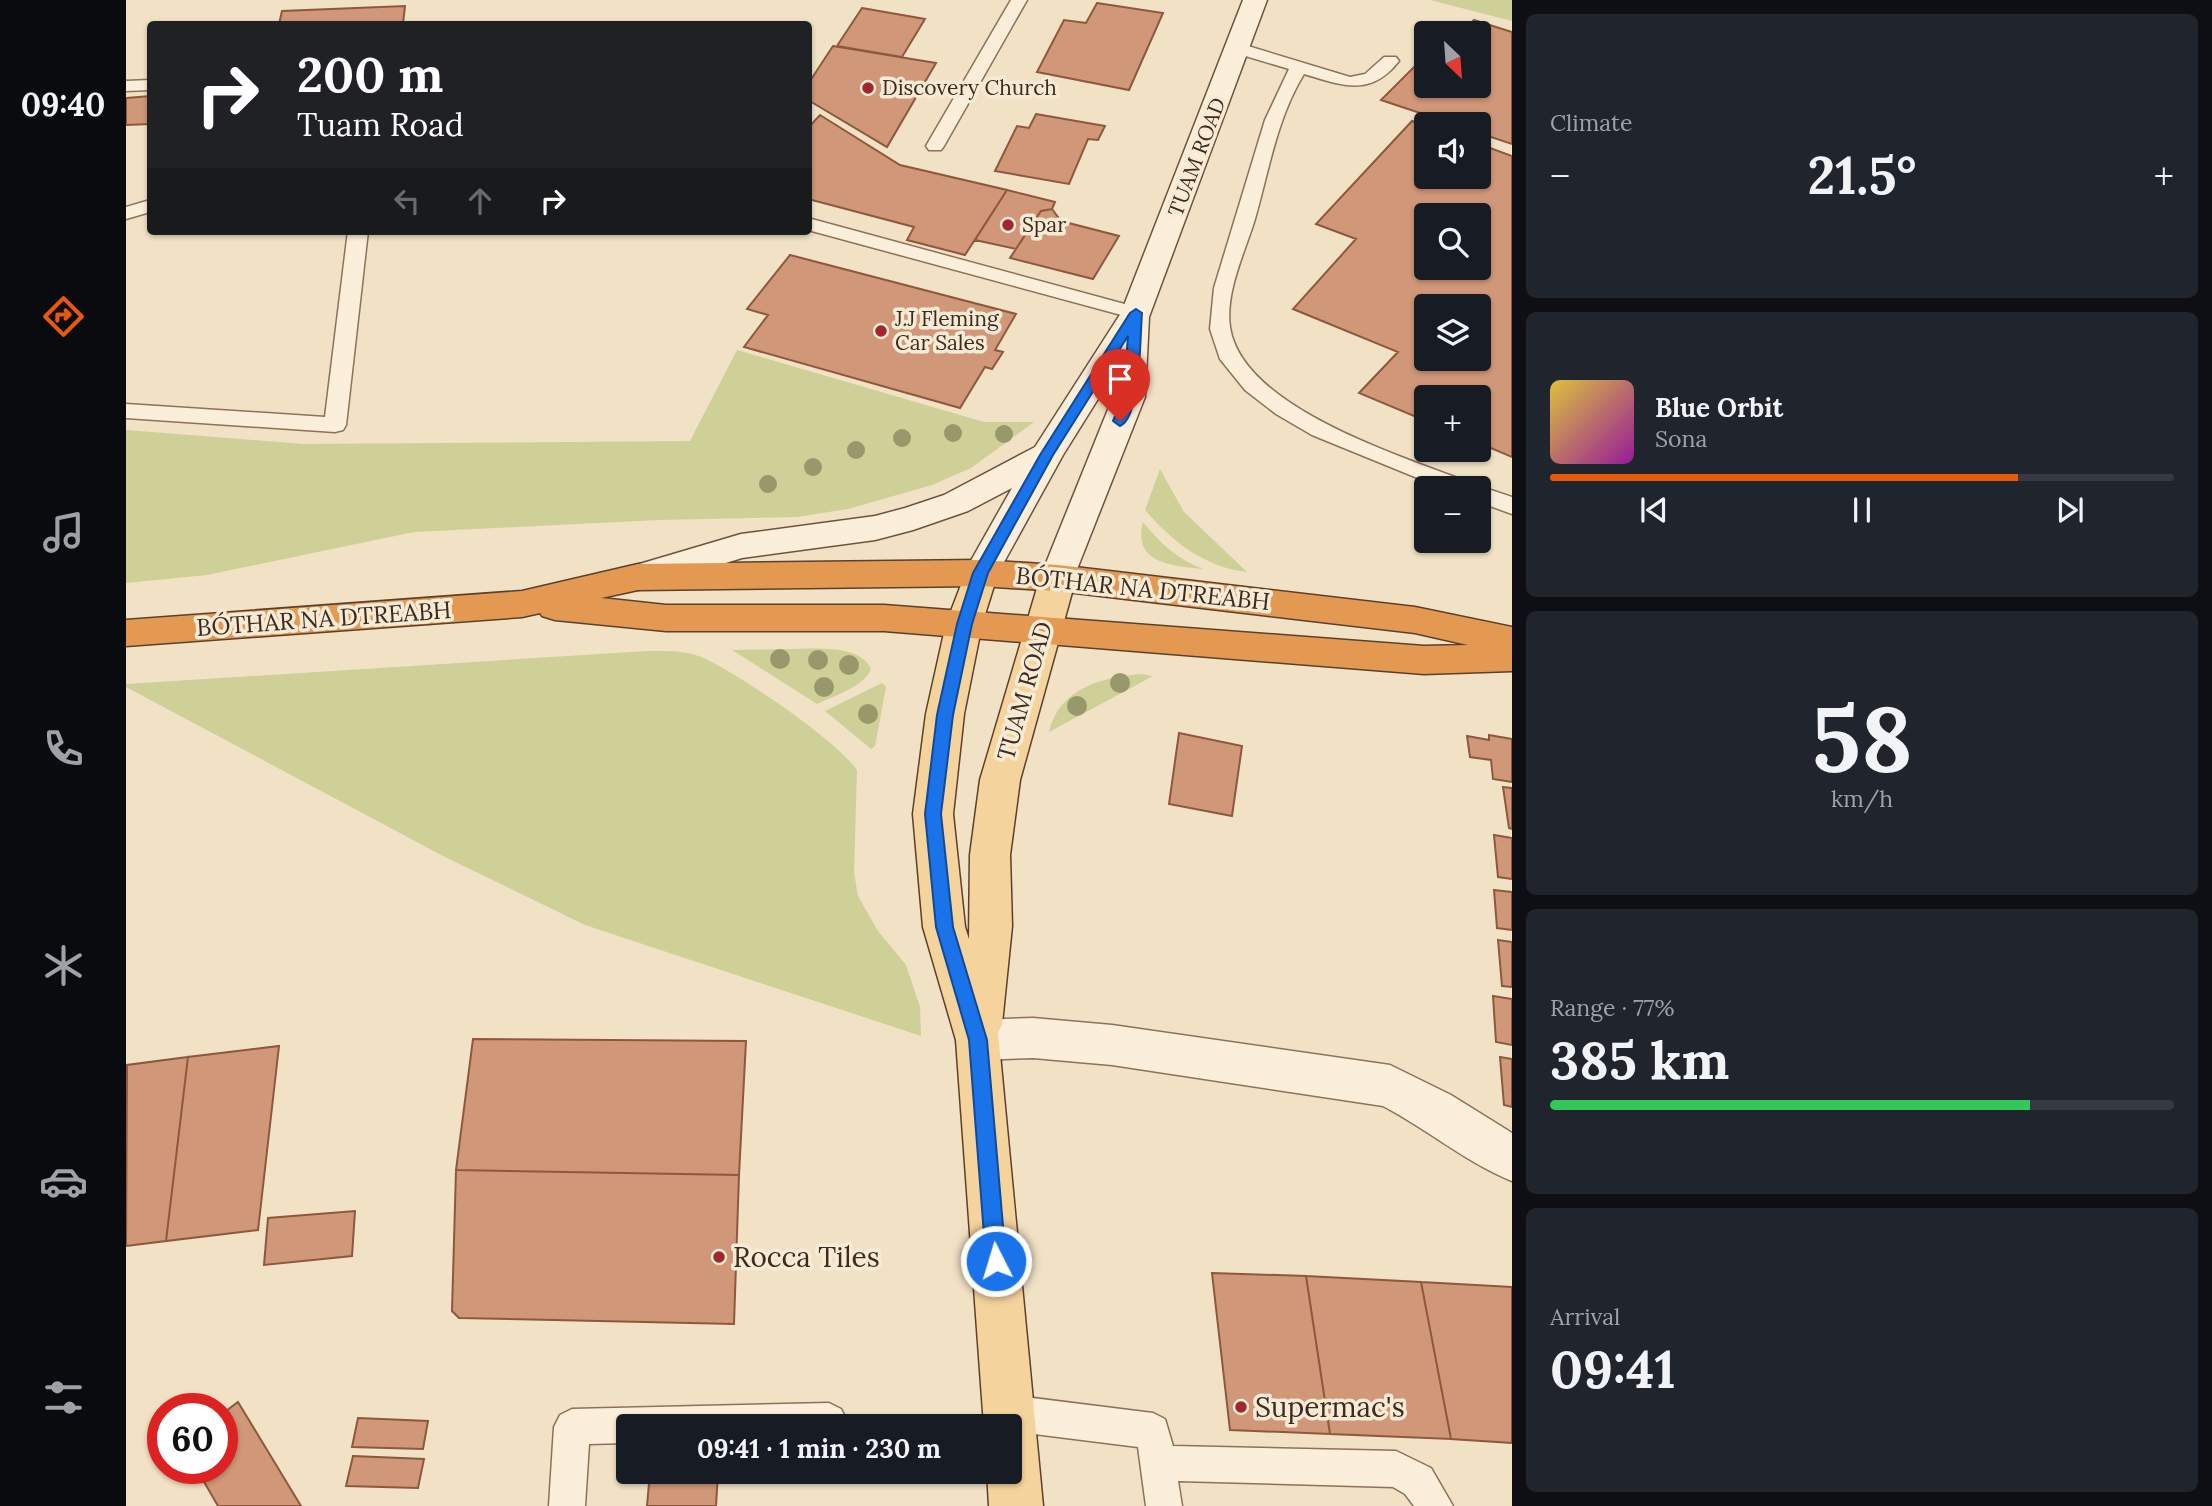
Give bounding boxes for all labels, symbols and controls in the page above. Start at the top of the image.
north arrow [1414,21,1491,98]
map controls [1414,21,1491,553]
text: 200 m [297,43,443,105]
icon: right [182,49,273,140]
place label: Discovery Church [882,74,1057,101]
marker: Discovery Church [860,80,876,96]
text: 09:40 [21,84,105,125]
street label: TUAM ROAD [1162,94,1232,220]
text: Tuam Road [297,104,464,145]
text: Climate [1550,108,1632,137]
button: sound [1414,112,1491,189]
text: 21.5° [1808,142,1916,208]
text: − [1550,152,1570,200]
text: + [2154,152,2174,200]
icon: left [388,182,426,220]
icon: ahead [461,182,499,220]
icon: right [534,182,572,220]
button: search [1414,203,1491,280]
place label: Spar [1022,211,1066,238]
marker: Spar [1000,217,1016,233]
icon: directions [39,292,88,341]
button: layers [1414,294,1491,371]
place label: J.J Fleming Car Sales [894,305,999,356]
marker: J.J Fleming Car Sales [873,323,889,339]
pin [1090,349,1150,421]
icon: arrive [1101,360,1139,398]
button: + [1414,385,1491,462]
text: Blue Orbit [1655,391,1783,424]
text: Sona [1655,424,1707,453]
button: − [1414,476,1491,553]
icon: previous [1635,491,1673,529]
icon: pause [1843,491,1881,529]
icon: next [2051,491,2089,529]
icon: music [39,508,88,557]
street label: BÓTHAR NA DTREABH [1014,560,1272,617]
street label: BÓTHAR NA DTREABH [195,594,452,643]
street label: TUAM ROAD [990,618,1059,764]
text: 58 [1811,680,1913,797]
icon: phone [39,724,88,773]
text: km/h [1831,784,1893,813]
icon: climate [39,941,88,990]
text: Range · 77% [1550,993,1674,1022]
text: 385 km [1550,1027,1729,1093]
icon: car [39,1157,88,1206]
position arrow [959,1224,1033,1298]
place label: Rocca Tiles [733,1239,880,1275]
marker: Rocca Tiles [711,1249,727,1265]
text: Arrival [1550,1302,1620,1331]
text: 09:41 [1550,1336,1676,1402]
icon: filters [39,1373,88,1422]
place label: Supermac's [1255,1389,1405,1425]
speed limit sign: 60 [147,1393,238,1484]
marker: Supermac's [1233,1399,1249,1415]
text: 09:41 · 1 min · 230 m [697,1432,941,1465]

